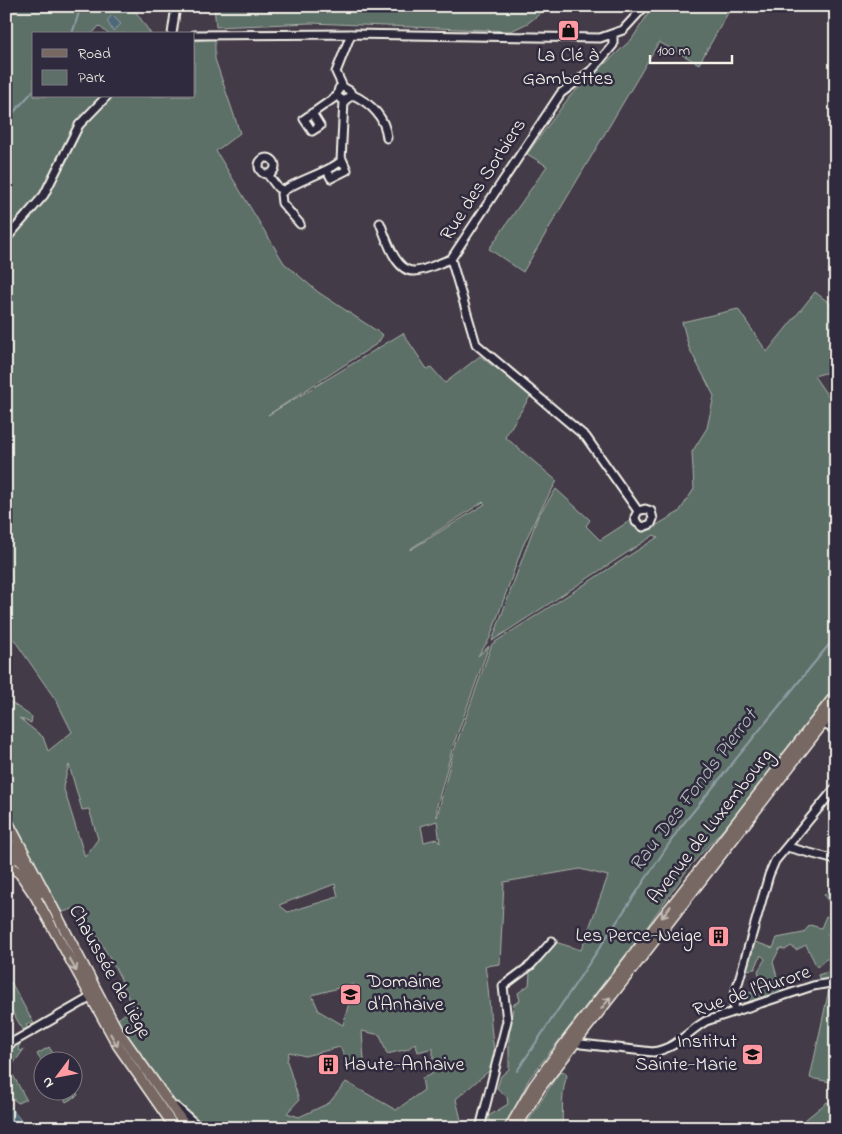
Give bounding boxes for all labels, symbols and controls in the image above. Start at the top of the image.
shop icon: La Clé à Gambettes [556,18,580,42]
legend [32,32,195,98]
scale bar [650,32,732,64]
text: 100 m [657,40,690,62]
place label: La Clé à Gambettes [523,42,613,94]
text: Road [78,43,111,65]
text: Park [78,67,106,89]
street label: Rue des Sorbiers [434,113,534,247]
water label: Rau Des Fonds Pierrot [623,702,766,879]
street label: Avenue de Luxembourg [641,743,782,911]
street label: Chaussée de Liège [59,900,158,1045]
one-way arrow [661,905,672,918]
place label: Les Perce-Neige [576,922,702,952]
building icon: Les Perce-Neige [706,924,730,948]
one-way arrow [69,957,78,972]
street label: Rue de l'Aurore [689,958,815,1026]
place label: Domaine d'Anhaive [366,968,444,1020]
school or university icon: Domaine d'Anhaive [339,982,363,1006]
one-way arrow [601,997,612,1010]
place label: Institut Sainte-Marie [635,1028,737,1080]
one-way arrow [110,1032,119,1047]
school or university icon: Institut Sainte-Marie [741,1042,765,1066]
place label: Haute-Anhaive [344,1051,464,1080]
north arrow [32,1052,82,1102]
building icon: Haute-Anhaive [316,1053,340,1077]
text: N [37,1073,60,1092]

